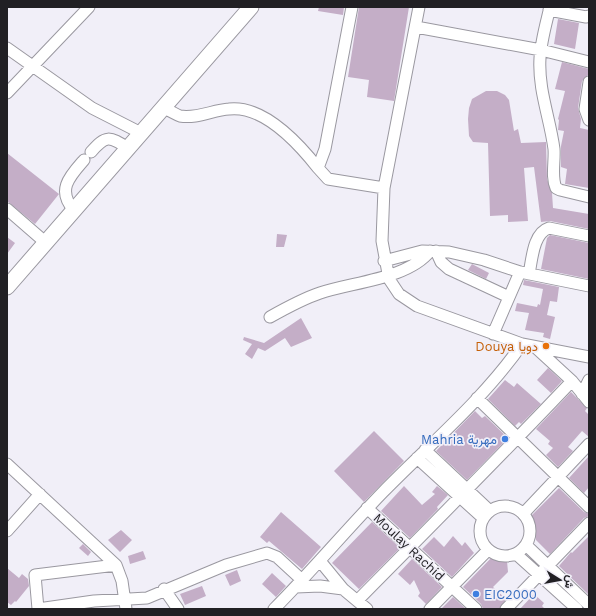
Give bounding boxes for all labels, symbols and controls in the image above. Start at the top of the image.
place label: Douya دويا [475,339,538,355]
marker: Douya دويا [541,341,551,351]
place label: Mahria مهرية [421,432,497,448]
marker: Mahria مهرية [500,434,510,444]
street label: Moulay Rachid [370,510,448,584]
north arrow [540,560,580,600]
text: ش [562,574,577,590]
place label: EIC2000 [484,587,537,602]
marker: EIC2000 [471,589,481,599]

